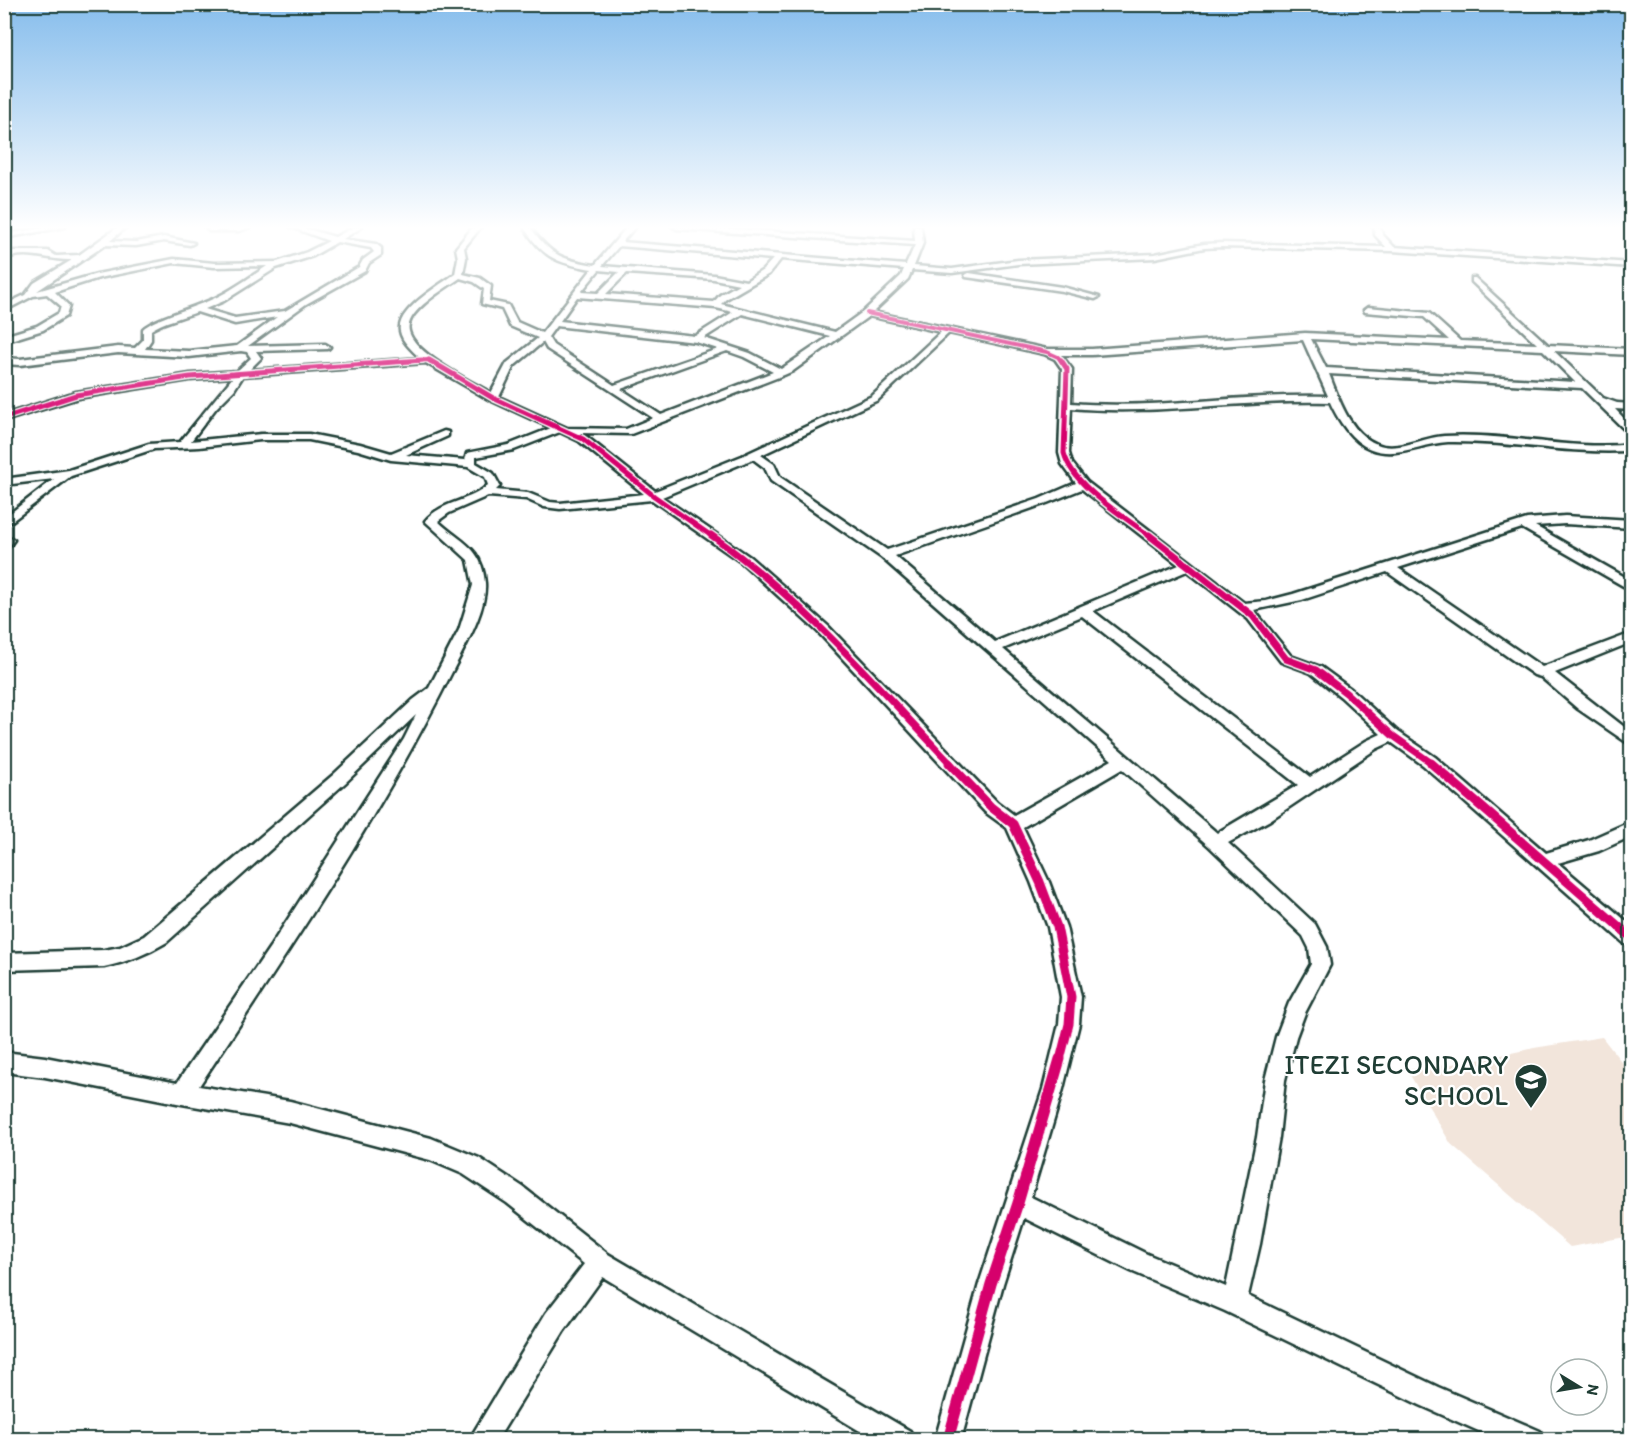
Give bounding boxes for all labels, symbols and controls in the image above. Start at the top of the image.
place label: ITEZI SECONDARY SCHOOL [1284,1048,1509,1112]
school or university icon: ITEZI SECONDARY SCHOOL [1513,1062,1549,1109]
north arrow [1549,1357,1609,1417]
text: N [1583,1383,1604,1397]

